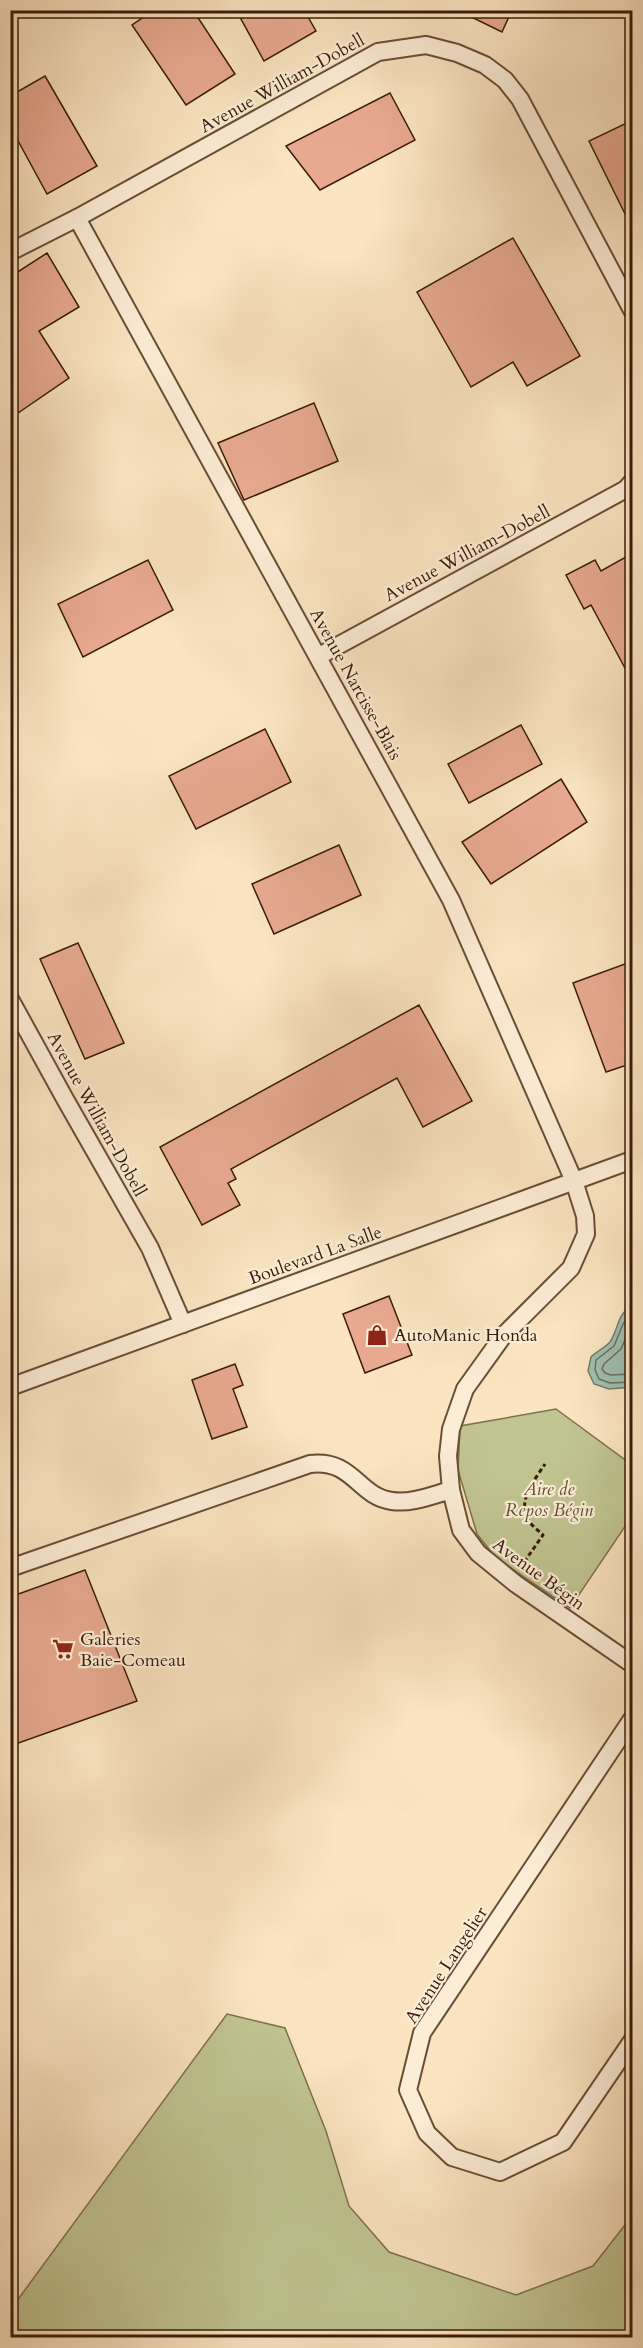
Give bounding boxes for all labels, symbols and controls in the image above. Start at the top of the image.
street label: Avenue William-Dobell [195,28,369,139]
street label: Avenue William-Dobell [380,499,555,608]
street label: Avenue Narcisse-Blais [303,604,408,765]
street label: Avenue William-Dobell [41,1027,152,1201]
street label: Boulevard La Salle [245,1220,385,1291]
shop icon: AutoManic Honda [365,1323,389,1347]
place label: AutoManic Honda [394,1323,538,1348]
park label: Aire de Repos Bégin [505,1477,593,1523]
street label: Avenue Bégin [487,1532,591,1617]
place label: Galeries Baie-Comeau [80,1627,186,1673]
supermarket icon: Galeries Baie-Comeau [51,1637,75,1661]
street label: Avenue Langelier [399,1902,494,2029]

